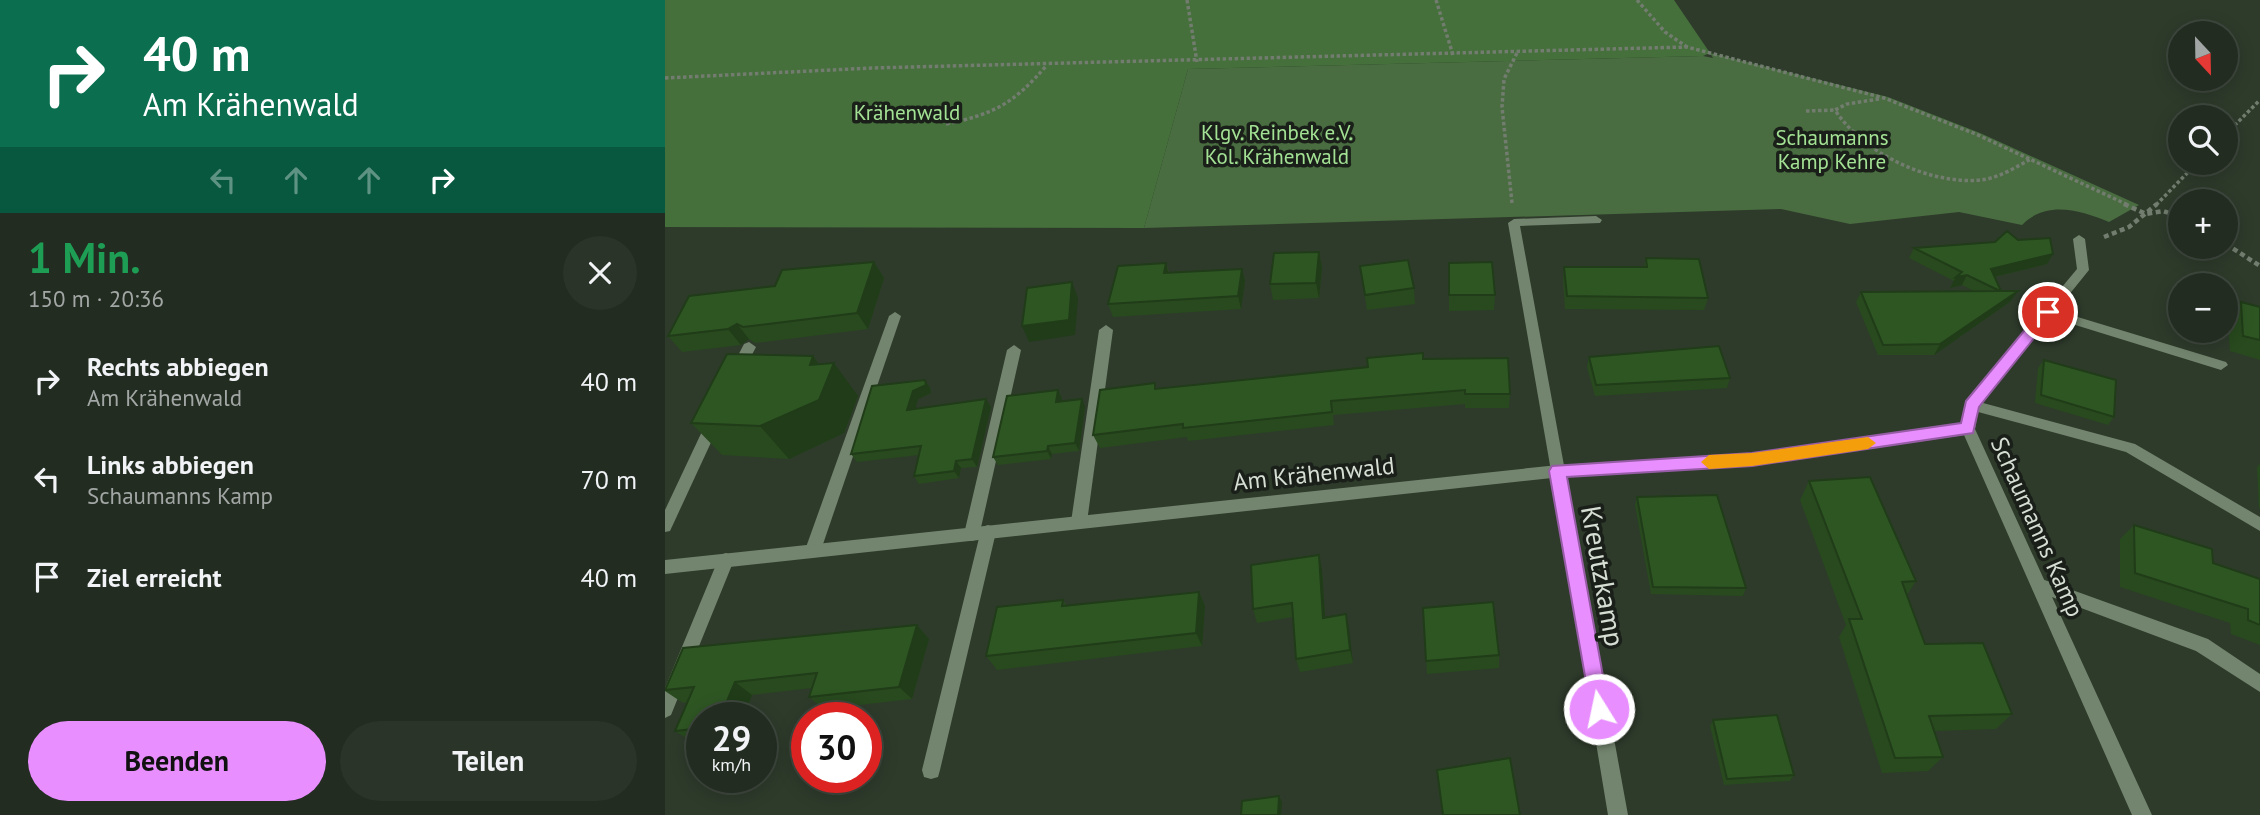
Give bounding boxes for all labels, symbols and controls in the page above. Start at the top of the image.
text: 40 m [143,21,250,85]
north arrow [2168,21,2238,91]
map controls [2168,21,2238,343]
icon: right [28,28,119,119]
text: Am Krähenwald [143,83,359,125]
park label: Krähenwald [854,99,960,126]
button: search [2168,105,2238,175]
park label: Klgv. Reinbek e.V. Kol. Krähenwald [1201,119,1353,170]
park label: Schaumanns Kamp Kehre [1775,124,1889,175]
icon: left [204,161,242,199]
icon: ahead [277,161,315,199]
icon: ahead [350,161,388,199]
icon: right [423,161,461,199]
button: + [2168,189,2238,259]
text: 1 Min. [28,230,141,285]
button: close [563,236,637,310]
button: − [2168,273,2238,343]
pin [2018,282,2078,342]
text: 150 m · 20:36 [28,284,164,313]
icon: arrive [2029,293,2067,331]
text: Rechts abbiegen [87,350,269,383]
icon: right [28,362,66,400]
text: 40 m [581,365,637,398]
text: Am Krähenwald [87,383,242,412]
street label: Schaumanns Kamp [1984,432,2091,622]
text: Links abbiegen [87,448,254,481]
street label: Am Krähenwald [1232,450,1396,497]
icon: left [28,460,66,498]
text: 70 m [581,463,637,496]
text: Schaumanns Kamp [87,481,273,510]
street label: Kreutzkamp [1573,503,1634,649]
icon: arrive [28,558,66,596]
text: Ziel erreicht [87,561,222,594]
text: 40 m [581,561,637,594]
position arrow [1562,672,1636,746]
speed limit sign: 30 [791,702,882,793]
text: 29 [712,715,751,761]
button: Beenden [28,721,326,801]
button: Teilen [340,721,637,801]
text: km/h [712,753,751,776]

